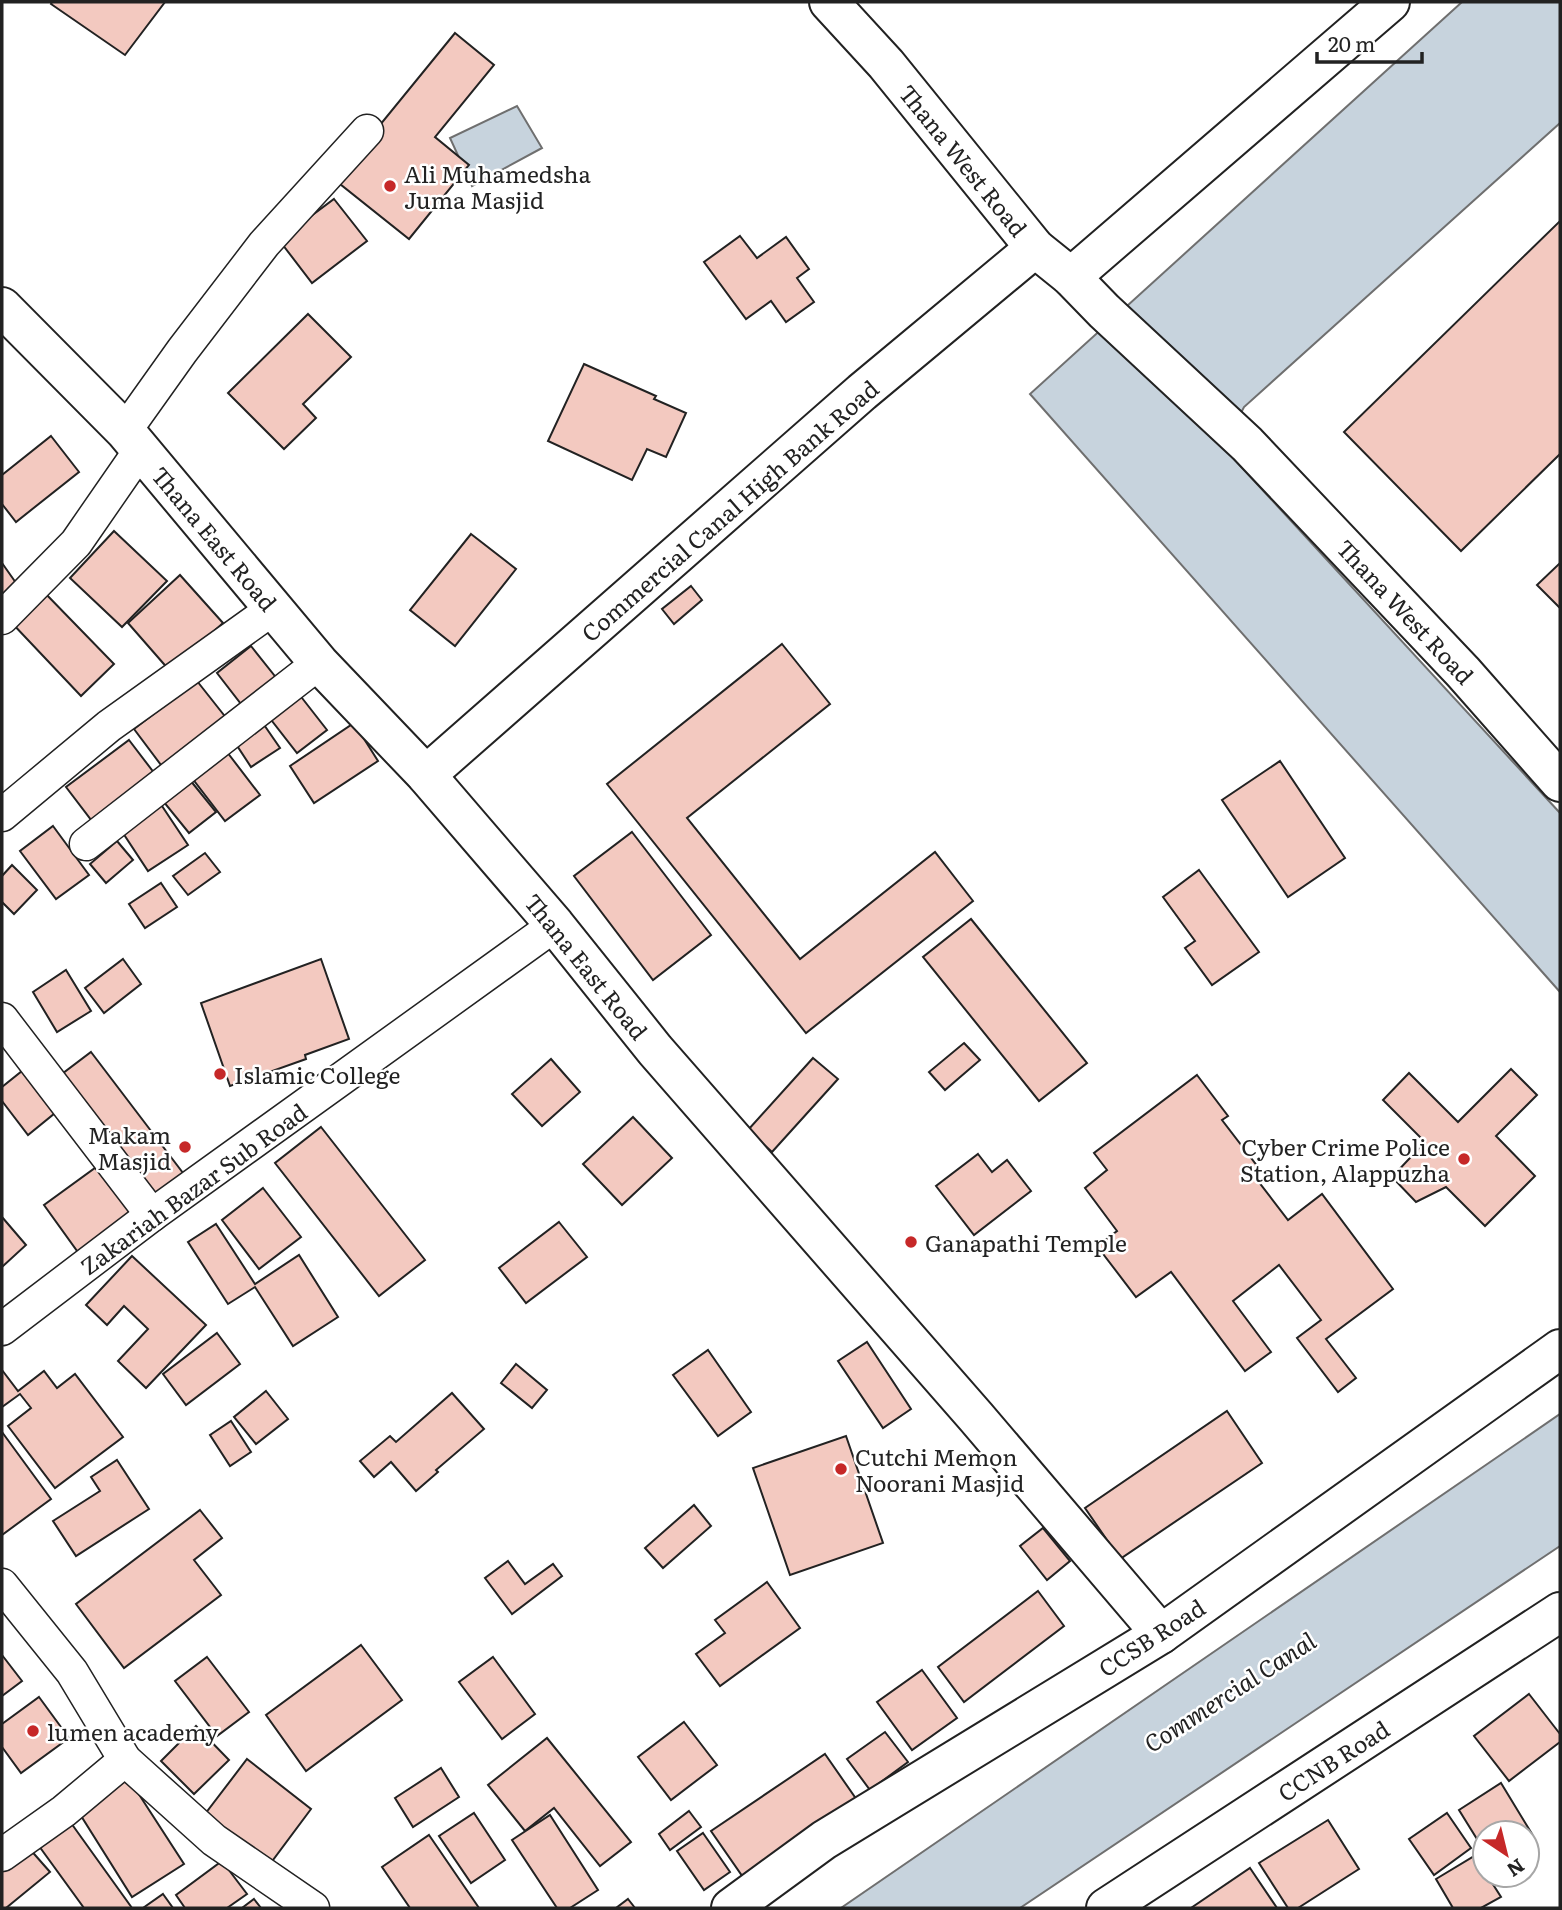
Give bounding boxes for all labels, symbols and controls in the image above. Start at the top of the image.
scale bar [1317,21,1422,65]
text: 20 m [1328,27,1375,58]
street label: Thana West Road [892,77,1036,243]
place label: Ali Muhamedsha Juma Masjid [404,156,592,216]
marker: Ali Muhamedsha Juma Masjid [382,178,398,194]
street label: Commercial Canal High Bank Road [573,371,885,649]
street label: Thana East Road [144,458,286,618]
street label: Thana West Road [1330,531,1482,691]
street label: Thana East Road [517,886,657,1046]
place label: Islamic College [234,1057,400,1091]
marker: Islamic College [212,1066,228,1082]
street label: Zakariah Bazar Sub Road [73,1094,313,1282]
place label: Makam Masjid [88,1117,171,1177]
place label: Cyber Crime Police Station, Alappuzha [1240,1129,1451,1189]
marker: Makam Masjid [177,1139,193,1155]
marker: Cyber Crime Police Station, Alappuzha [1456,1151,1472,1167]
place label: Ganapathi Temple [925,1225,1127,1259]
marker: Ganapathi Temple [903,1234,919,1250]
place label: Cutchi Memon Noorani Masjid [855,1439,1024,1499]
marker: Cutchi Memon Noorani Masjid [833,1461,849,1477]
street label: CCSB Road [1091,1590,1211,1684]
water label: Commercial Canal [1136,1622,1322,1760]
street label: CCNB Road [1271,1711,1395,1809]
place label: lumen academy [47,1714,219,1748]
marker: lumen academy [25,1723,41,1739]
north arrow [1471,1819,1541,1889]
text: N [1502,1853,1531,1885]

